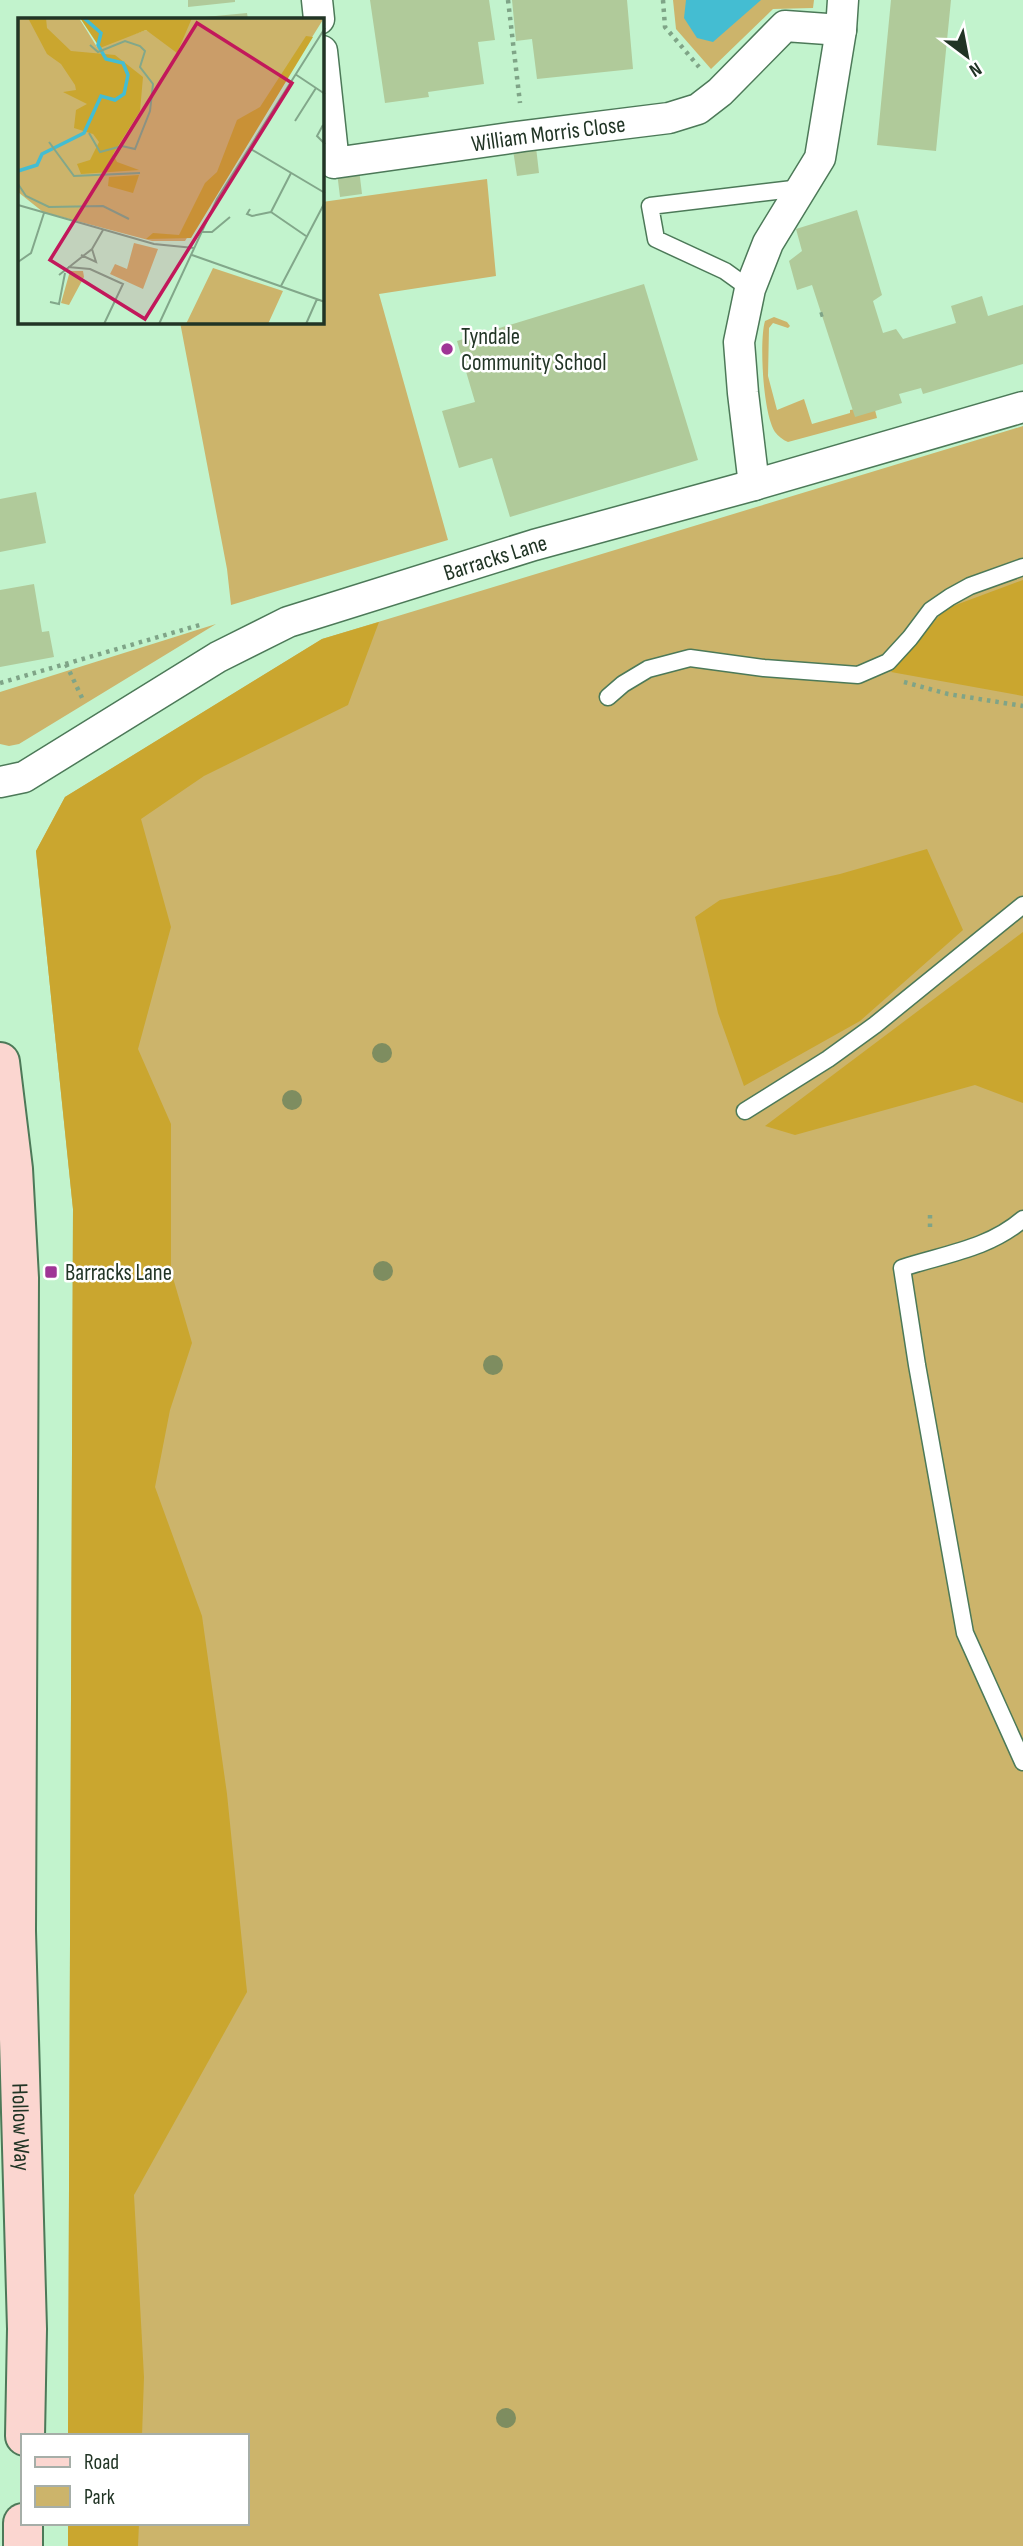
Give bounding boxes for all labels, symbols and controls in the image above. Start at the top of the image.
inset map [18,18,324,324]
north arrow [932,21,1002,91]
text: N [965,57,986,82]
street label: William Morris Close [470,111,627,158]
place label: Tyndale Community School [461,323,607,377]
marker: Tyndale Community School [439,341,455,357]
street label: Barracks Lane [440,529,550,587]
place label: Barracks Lane [65,1259,172,1287]
marker: Barracks Lane [43,1264,59,1280]
street label: Hollow Way [5,2083,36,2171]
legend [21,2434,248,2525]
text: Road [84,2450,119,2475]
text: Park [84,2485,115,2510]

